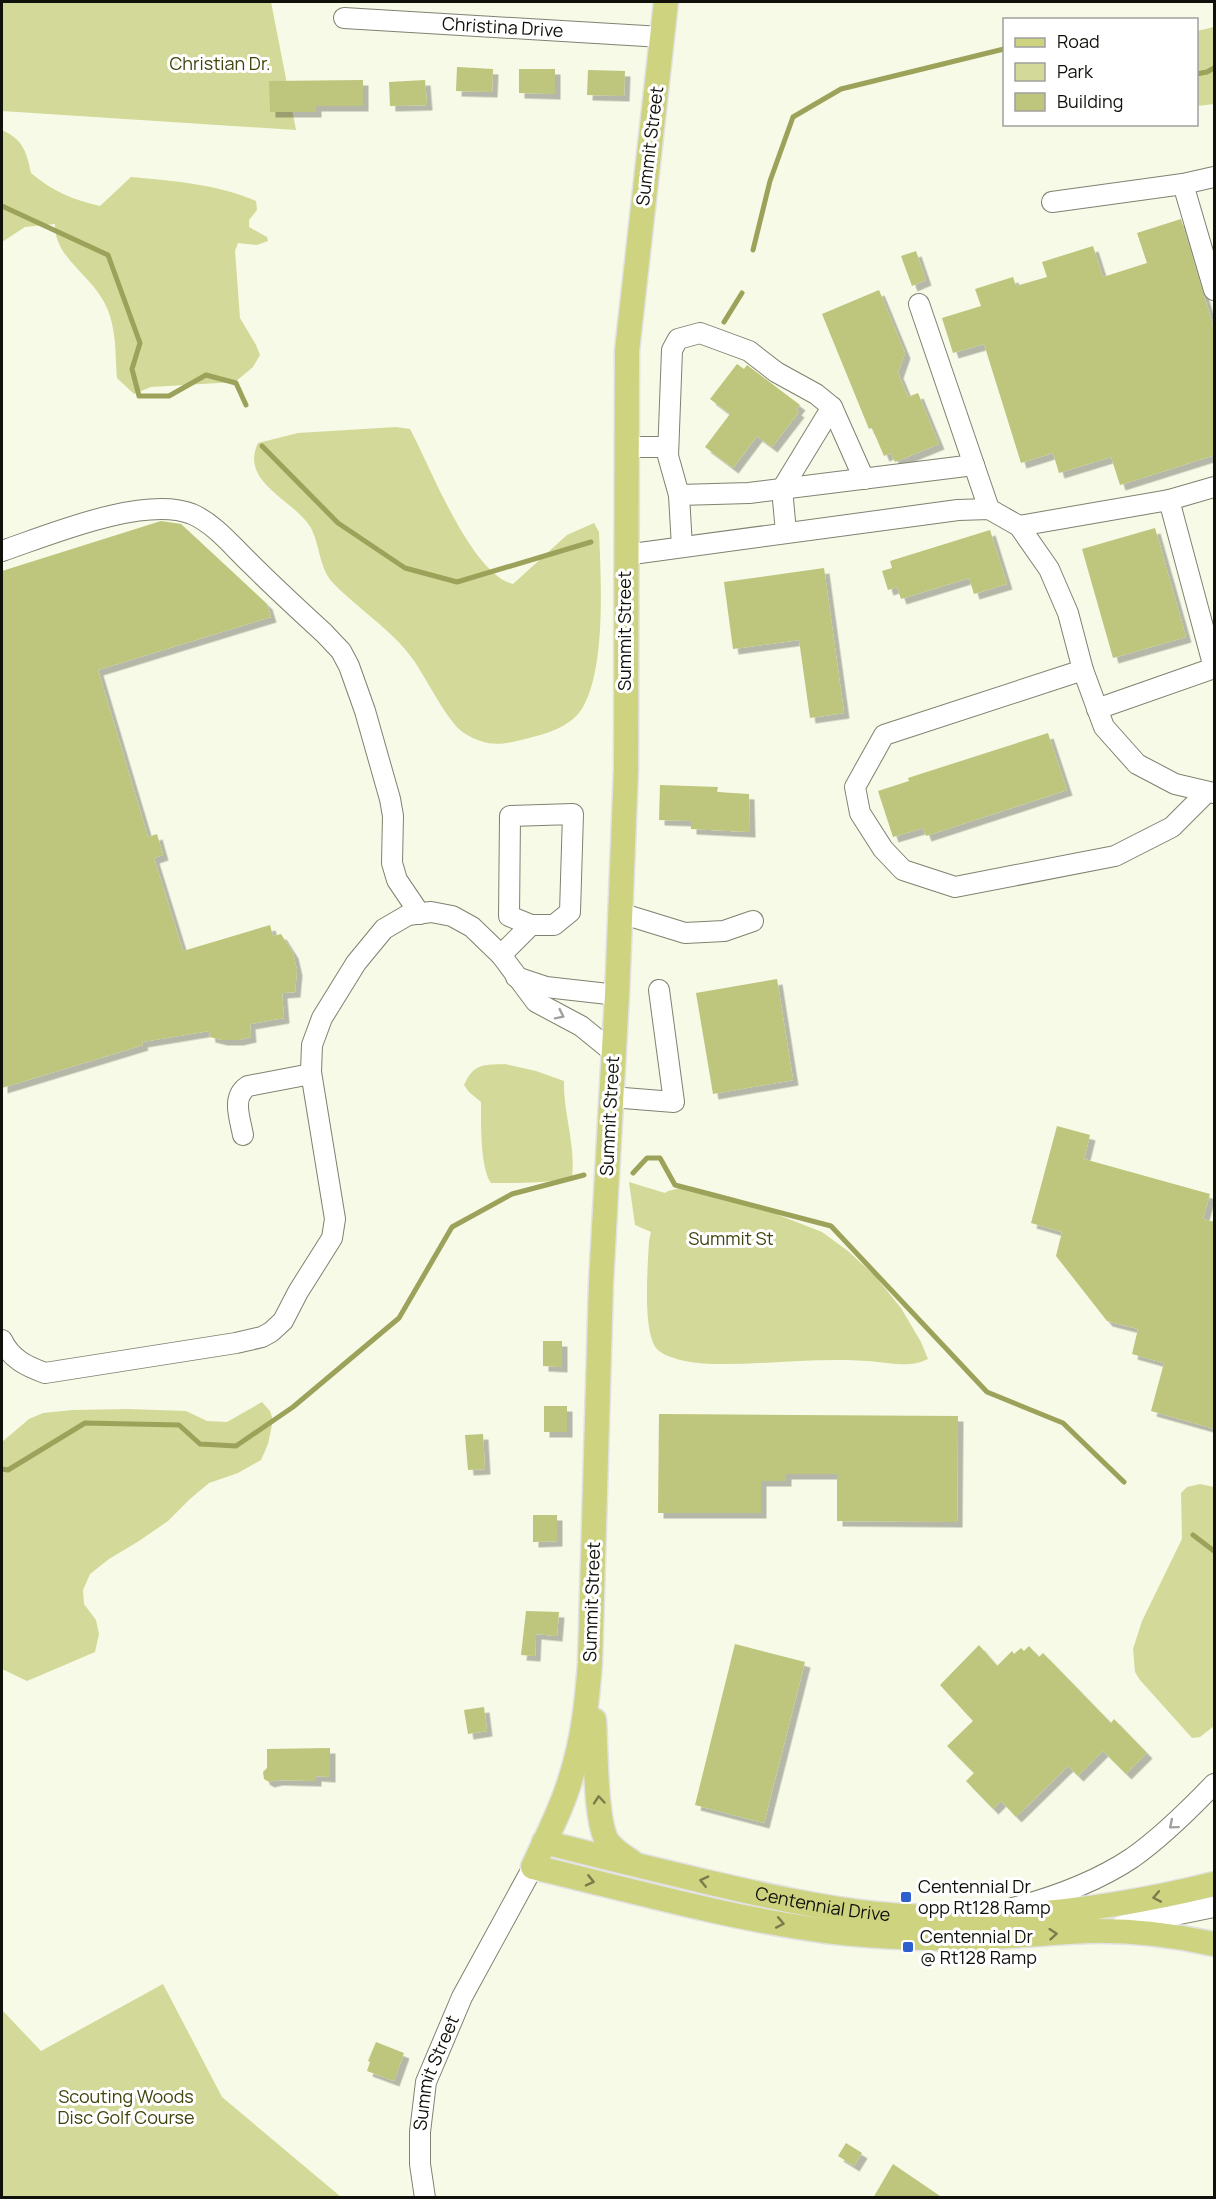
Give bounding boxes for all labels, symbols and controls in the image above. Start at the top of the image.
street label: Christina Drive [441,11,564,42]
legend [1003,18,1198,126]
text: Road [1057,29,1100,53]
park label: Christian Dr. [169,51,271,75]
text: Park [1057,59,1094,83]
street label: Summit Street [630,85,668,207]
text: Building [1057,89,1123,113]
street label: Summit Street [612,571,636,691]
one-way arrow [553,1008,564,1020]
street label: Summit Street [594,1055,624,1177]
park label: Summit St [688,1226,774,1250]
street label: Summit Street [577,1541,605,1662]
one-way arrow [593,1796,606,1805]
one-way arrow [1169,1818,1180,1829]
one-way arrow [585,1873,595,1886]
place label: Centennial Dr opp Rt128 Ramp [918,1874,1051,1919]
one-way arrow [700,1875,710,1888]
street label: Centennial Drive [753,1880,891,1926]
marker: Centennial Dr opp Rt128 Ramp [899,1890,913,1904]
one-way arrow [1153,1890,1163,1903]
one-way arrow [775,1916,785,1929]
place label: Centennial Dr @ Rt128 Ramp [920,1924,1037,1969]
one-way arrow [1048,1928,1057,1941]
marker: Centennial Dr @ Rt128 Ramp [901,1940,915,1954]
street label: Summit Street [407,2011,464,2132]
park label: Scouting Woods Disc Golf Course [57,2084,195,2129]

